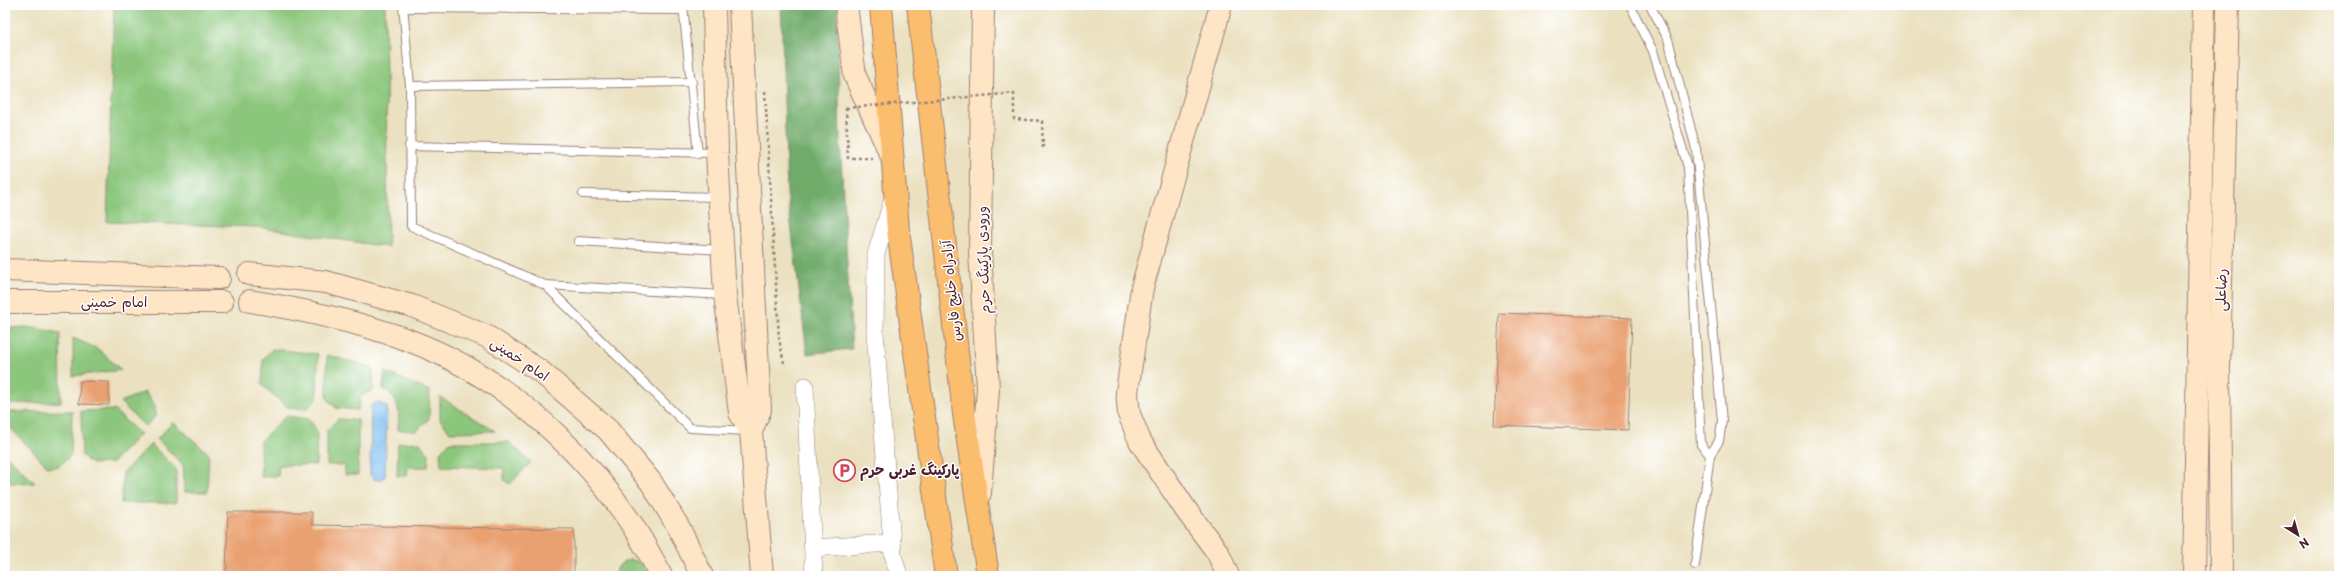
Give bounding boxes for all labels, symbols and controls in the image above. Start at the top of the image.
street label: ورودی پارکینگ حرم [970,206,997,314]
street label: آزادراه خلیج فارس [935,239,966,343]
street label: رضاعلی [2210,268,2231,312]
street label: امام خمینی [81,291,147,313]
street label: امام خمینی [486,331,554,387]
parking icon: پارکینگ غربی حرم [832,457,858,483]
place label: پارکینگ غربی حرم [860,459,959,481]
north arrow [2278,515,2318,555]
text: N [2295,534,2313,553]

